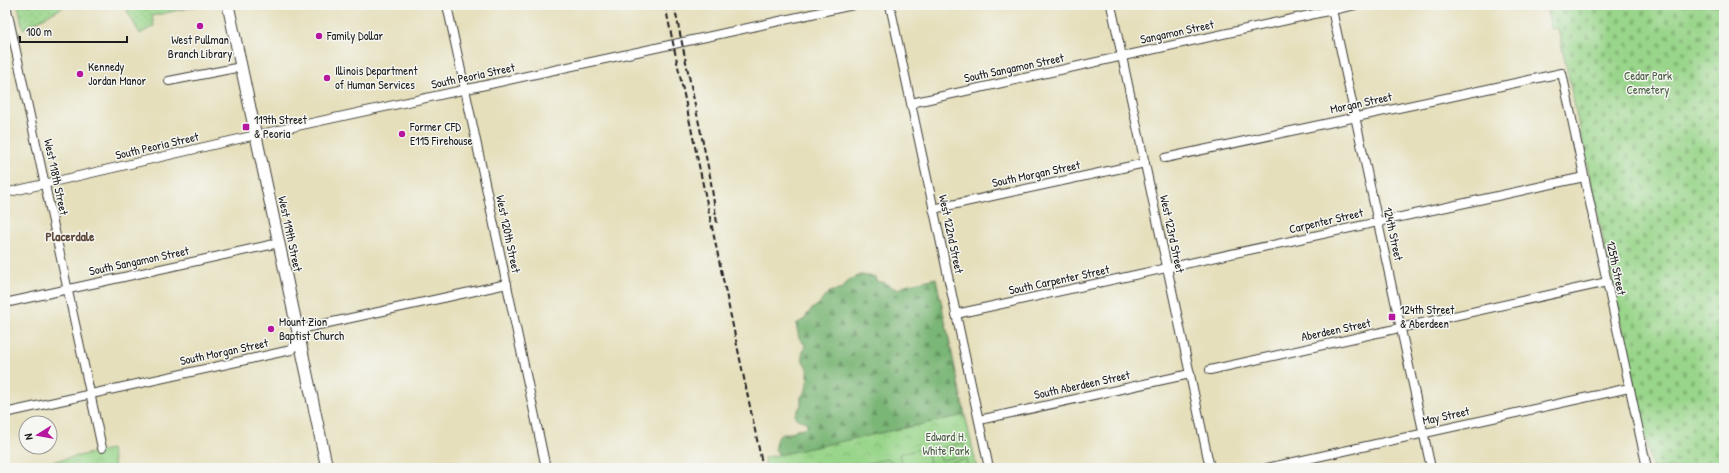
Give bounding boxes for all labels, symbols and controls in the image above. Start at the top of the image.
street label: Sangamon Street [1139,15,1216,48]
scale bar [20,18,127,44]
marker: West Pullman Branch Library [195,21,205,31]
text: 100 m [26,23,52,40]
place label: Family Dollar [326,27,383,44]
place label: West Pullman Branch Library [168,31,232,62]
marker: Family Dollar [314,31,324,41]
street label: South Sangamon Street [962,48,1066,86]
place label: Kennedy Jordan Manor [88,58,147,89]
street label: South Peoria Street [429,58,517,93]
place label: Illinois Department of Human Services [335,62,418,93]
park label: Cedar Park Cemetery [1624,67,1672,98]
marker: Kennedy Jordan Manor [75,69,85,79]
marker: Illinois Department of Human Services [322,73,332,83]
street label: Morgan Street [1328,87,1394,117]
place label: 119th Street & Peoria [254,111,308,142]
place label: Former CFD E115 Firehouse [409,118,473,149]
marker: 119th Street & Peoria [241,122,251,132]
street label: South Peoria Street [113,127,201,163]
marker: Former CFD E115 Firehouse [397,129,407,139]
street label: West 118th Street [40,137,73,217]
street label: South Morgan Street [990,156,1082,191]
street label: West 122nd Street [935,193,968,276]
street label: West 123rd Street [1156,193,1189,275]
street label: West 120th Street [492,194,525,275]
street label: West 119th Street [274,195,307,274]
street label: Carpenter Street [1287,204,1365,237]
street label: 124th Street [1380,206,1408,263]
district label: Placerdale [46,227,95,245]
street label: 125th Street [1602,239,1631,297]
street label: South Sangamon Street [87,241,191,279]
street label: South Carpenter Street [1007,260,1112,298]
place label: 124th Street & Aberdeen [1400,301,1455,332]
marker: 124th Street & Aberdeen [1387,312,1397,322]
place label: Mount Zion Baptist Church [279,313,344,344]
street label: Aberdeen Street [1300,314,1373,345]
marker: Mount Zion Baptist Church [266,324,276,334]
street label: South Morgan Street [178,334,270,369]
street label: South Aberdeen Street [1032,366,1132,403]
street label: May Street [1421,402,1472,429]
north arrow [18,415,58,455]
park label: Edward H. White Park [923,428,969,459]
text: N [21,433,36,441]

